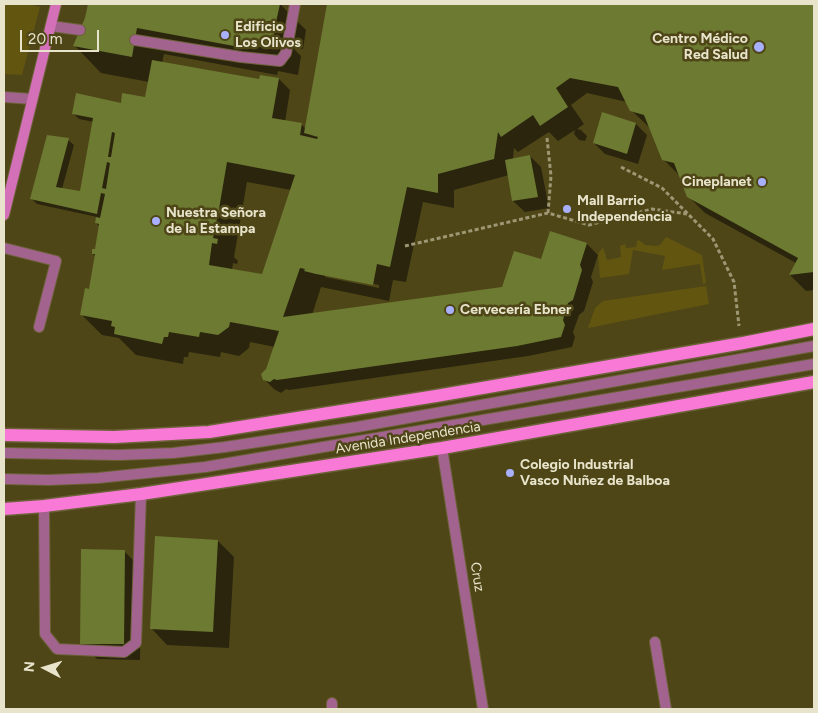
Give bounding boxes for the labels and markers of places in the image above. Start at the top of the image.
place label: Edificio Los Olivos [235,19,301,52]
marker: Edificio Los Olivos [219,29,231,41]
place label: Centro Médico Red Salud [652,31,748,64]
marker: Centro Médico Red Salud [752,40,766,54]
place label: Cineplanet [682,174,752,190]
marker: Cineplanet [756,176,768,188]
place label: Mall Barrio Independencia [577,193,672,226]
marker: Mall Barrio Independencia [561,203,573,215]
place label: Nuestra Señora de la Estampa [166,205,266,238]
marker: Nuestra Señora de la Estampa [150,215,162,227]
place label: Cervecería Ebner [460,302,571,318]
marker: Cervecería Ebner [444,304,456,316]
place label: Colegio Industrial Vasco Nuñez de Balboa [520,457,670,490]
marker: Colegio Industrial Vasco Nuñez de Balboa [504,467,516,479]

